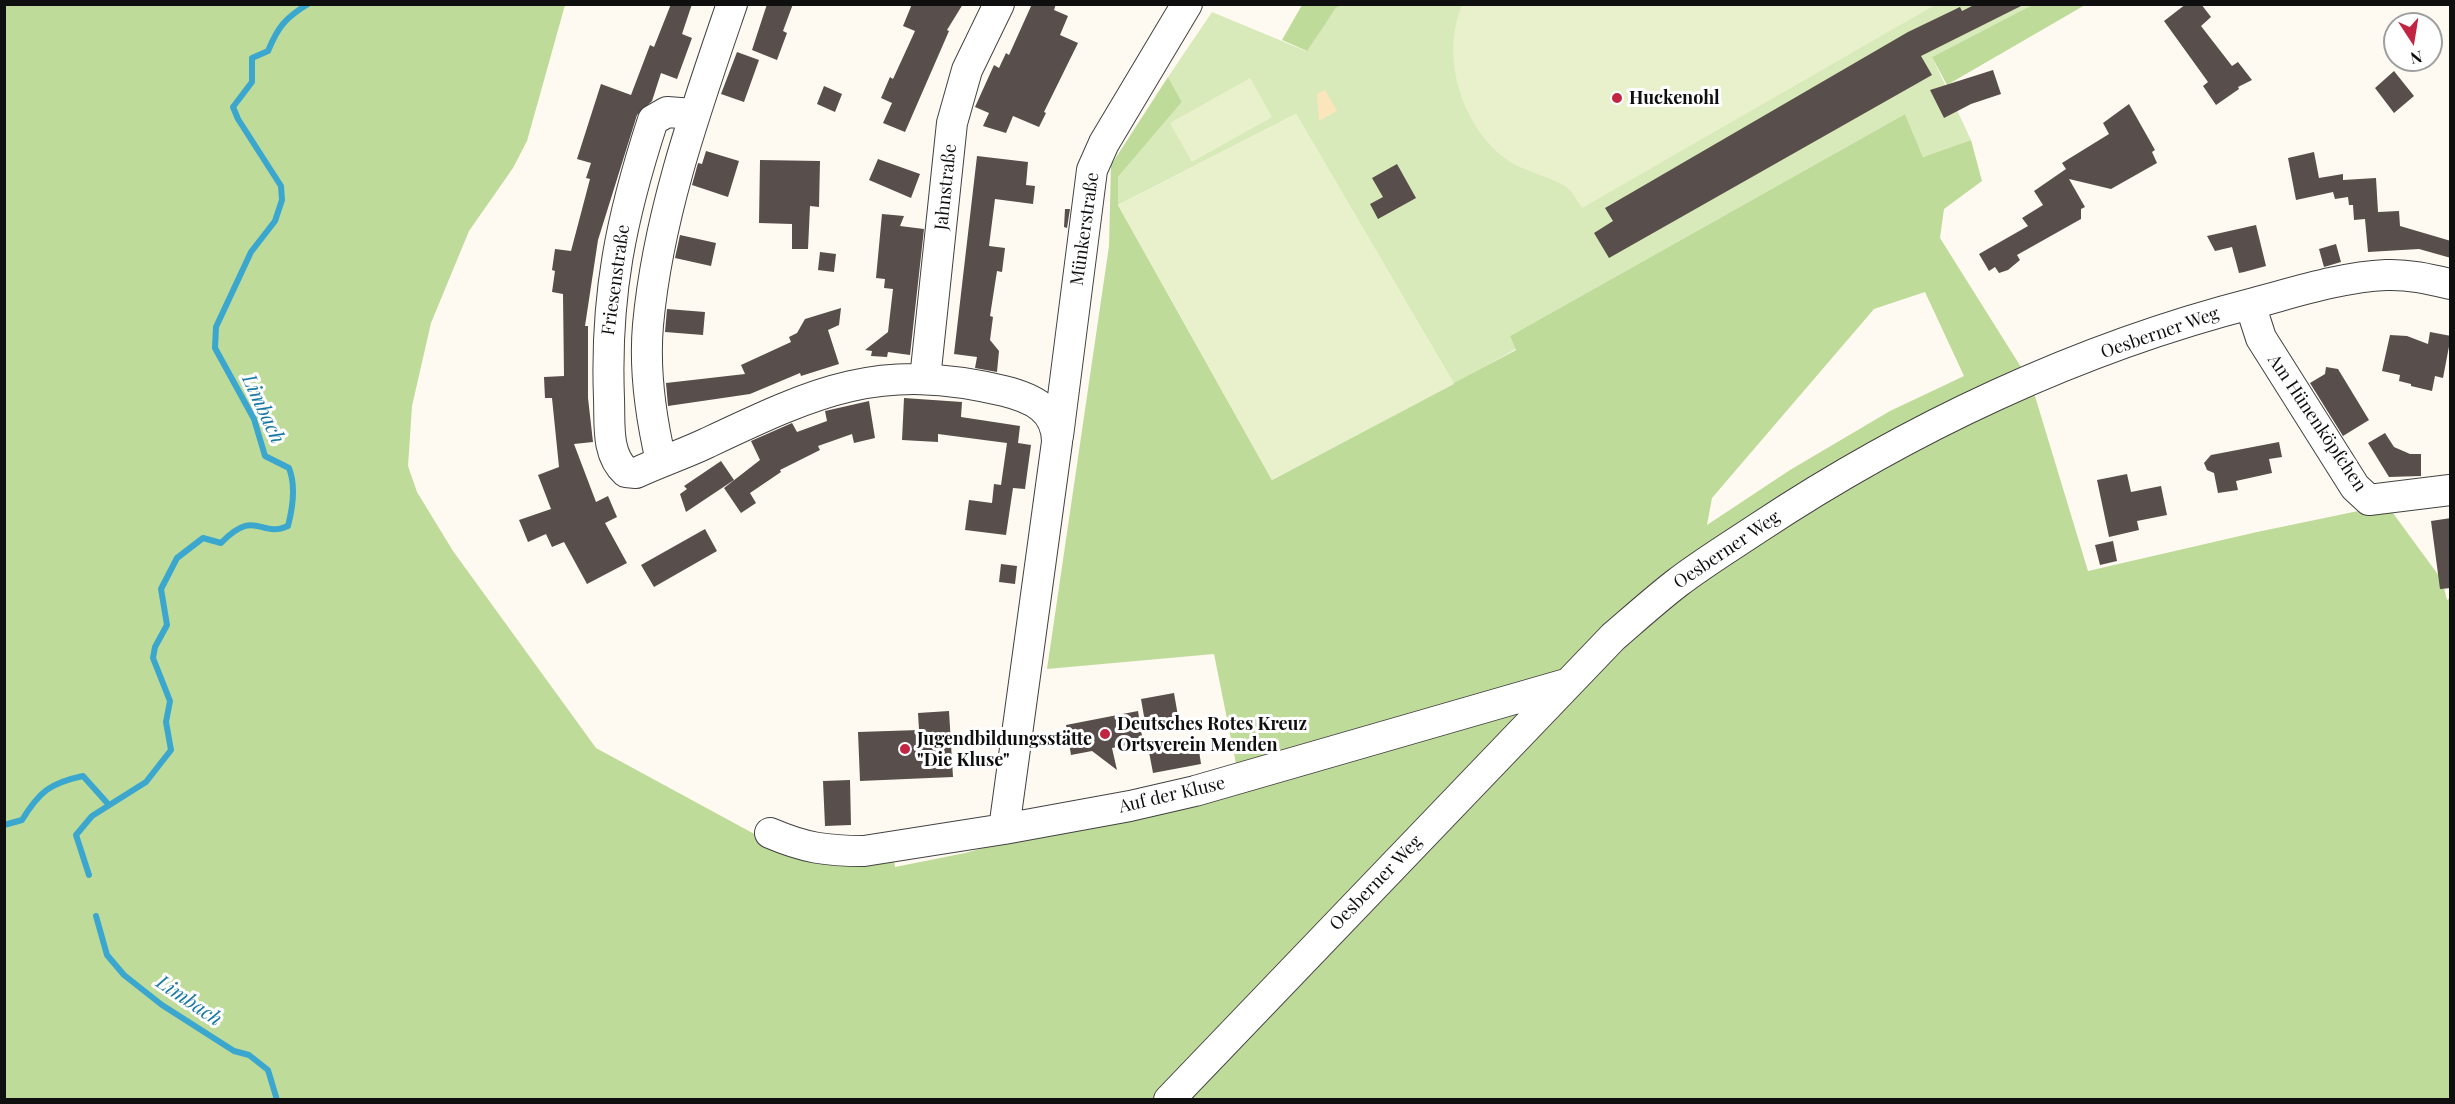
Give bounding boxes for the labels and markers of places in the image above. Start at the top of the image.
place label: Huckenohl [1629,87,1720,109]
marker: Huckenohl [1610,91,1624,105]
place label: Deutsches Rotes Kreuz Ortsverein Menden [1117,713,1307,756]
marker: Deutsches Rotes Kreuz Ortsverein Menden [1098,727,1112,741]
place label: Jugendbildungsstätte "Die Kluse" [917,728,1092,771]
marker: Jugendbildungsstätte "Die Kluse" [898,742,912,756]

